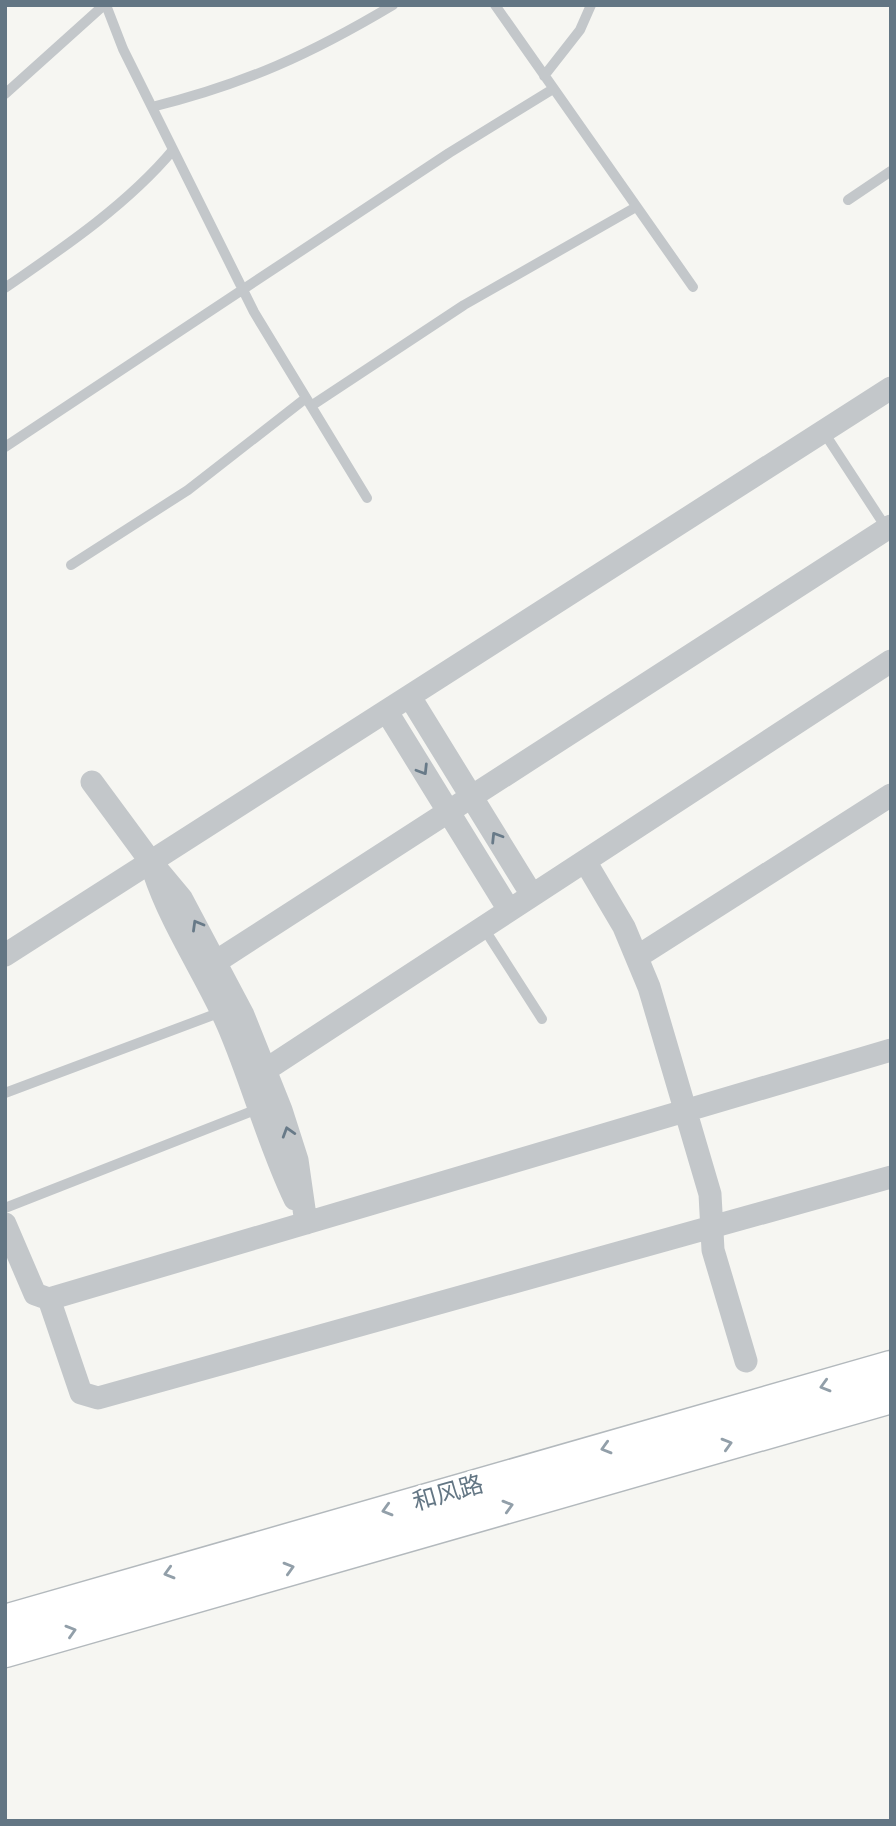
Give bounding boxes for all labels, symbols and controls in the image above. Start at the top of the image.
one-way arrow [415,762,428,775]
one-way arrow [492,831,505,844]
one-way arrow [192,919,205,932]
one-way arrow [282,1127,297,1139]
one-way arrow [819,1377,831,1392]
one-way arrow [721,1437,733,1452]
one-way arrow [601,1440,613,1454]
street label: 和风路 [410,1470,486,1516]
one-way arrow [502,1500,514,1514]
one-way arrow [382,1502,394,1517]
one-way arrow [283,1562,295,1577]
one-way arrow [163,1564,175,1579]
one-way arrow [64,1624,76,1639]

